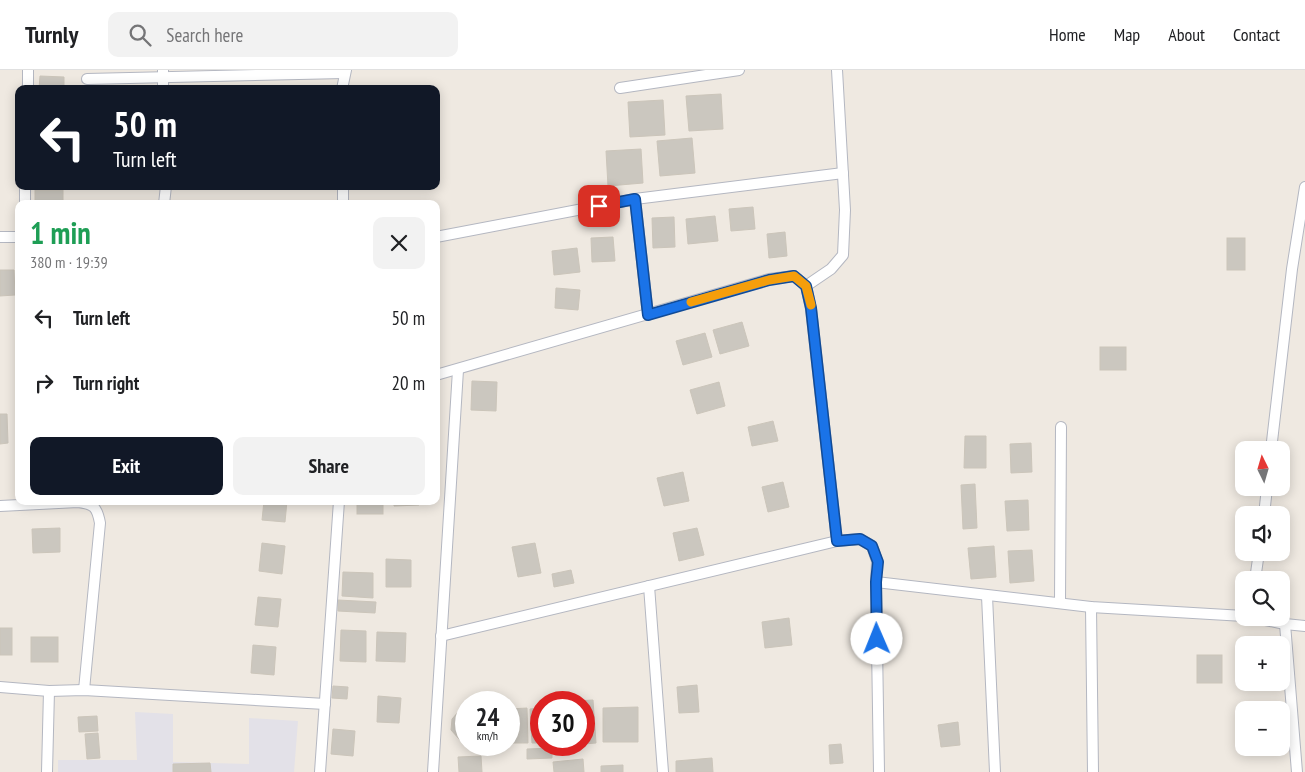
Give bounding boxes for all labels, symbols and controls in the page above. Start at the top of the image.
search box [108,12,458,57]
text: Turnly [25,19,78,50]
icon: search [126,21,154,49]
text: Search here [166,23,243,47]
text: Home [1049,23,1086,46]
text: Map [1114,23,1140,46]
text: About [1168,23,1205,46]
text: Contact [1233,23,1280,46]
text: 50 m [113,101,177,147]
icon: left [30,105,95,170]
text: Turn left [113,145,177,173]
pin [578,185,620,227]
icon: arrive [585,192,613,220]
text: 1 min [30,213,91,252]
button: close [373,217,425,269]
text: 380 m · 19:39 [30,252,108,272]
icon: left [30,304,58,332]
text: Turn left [73,306,130,330]
text: 50 m [392,306,425,330]
icon: right [30,369,58,397]
text: Turn right [73,371,139,395]
text: 20 m [392,371,425,395]
button: Exit [30,437,223,495]
button: Share [233,437,425,495]
north arrow [1235,441,1290,496]
map controls [1235,441,1290,756]
button: sound [1235,506,1290,561]
button: search [1235,571,1290,626]
position arrow [850,612,902,664]
button: + [1235,636,1290,691]
speed limit sign: 30 [530,691,595,756]
text: 24 [476,701,499,733]
button: − [1235,701,1290,756]
text: km/h [477,728,498,743]

